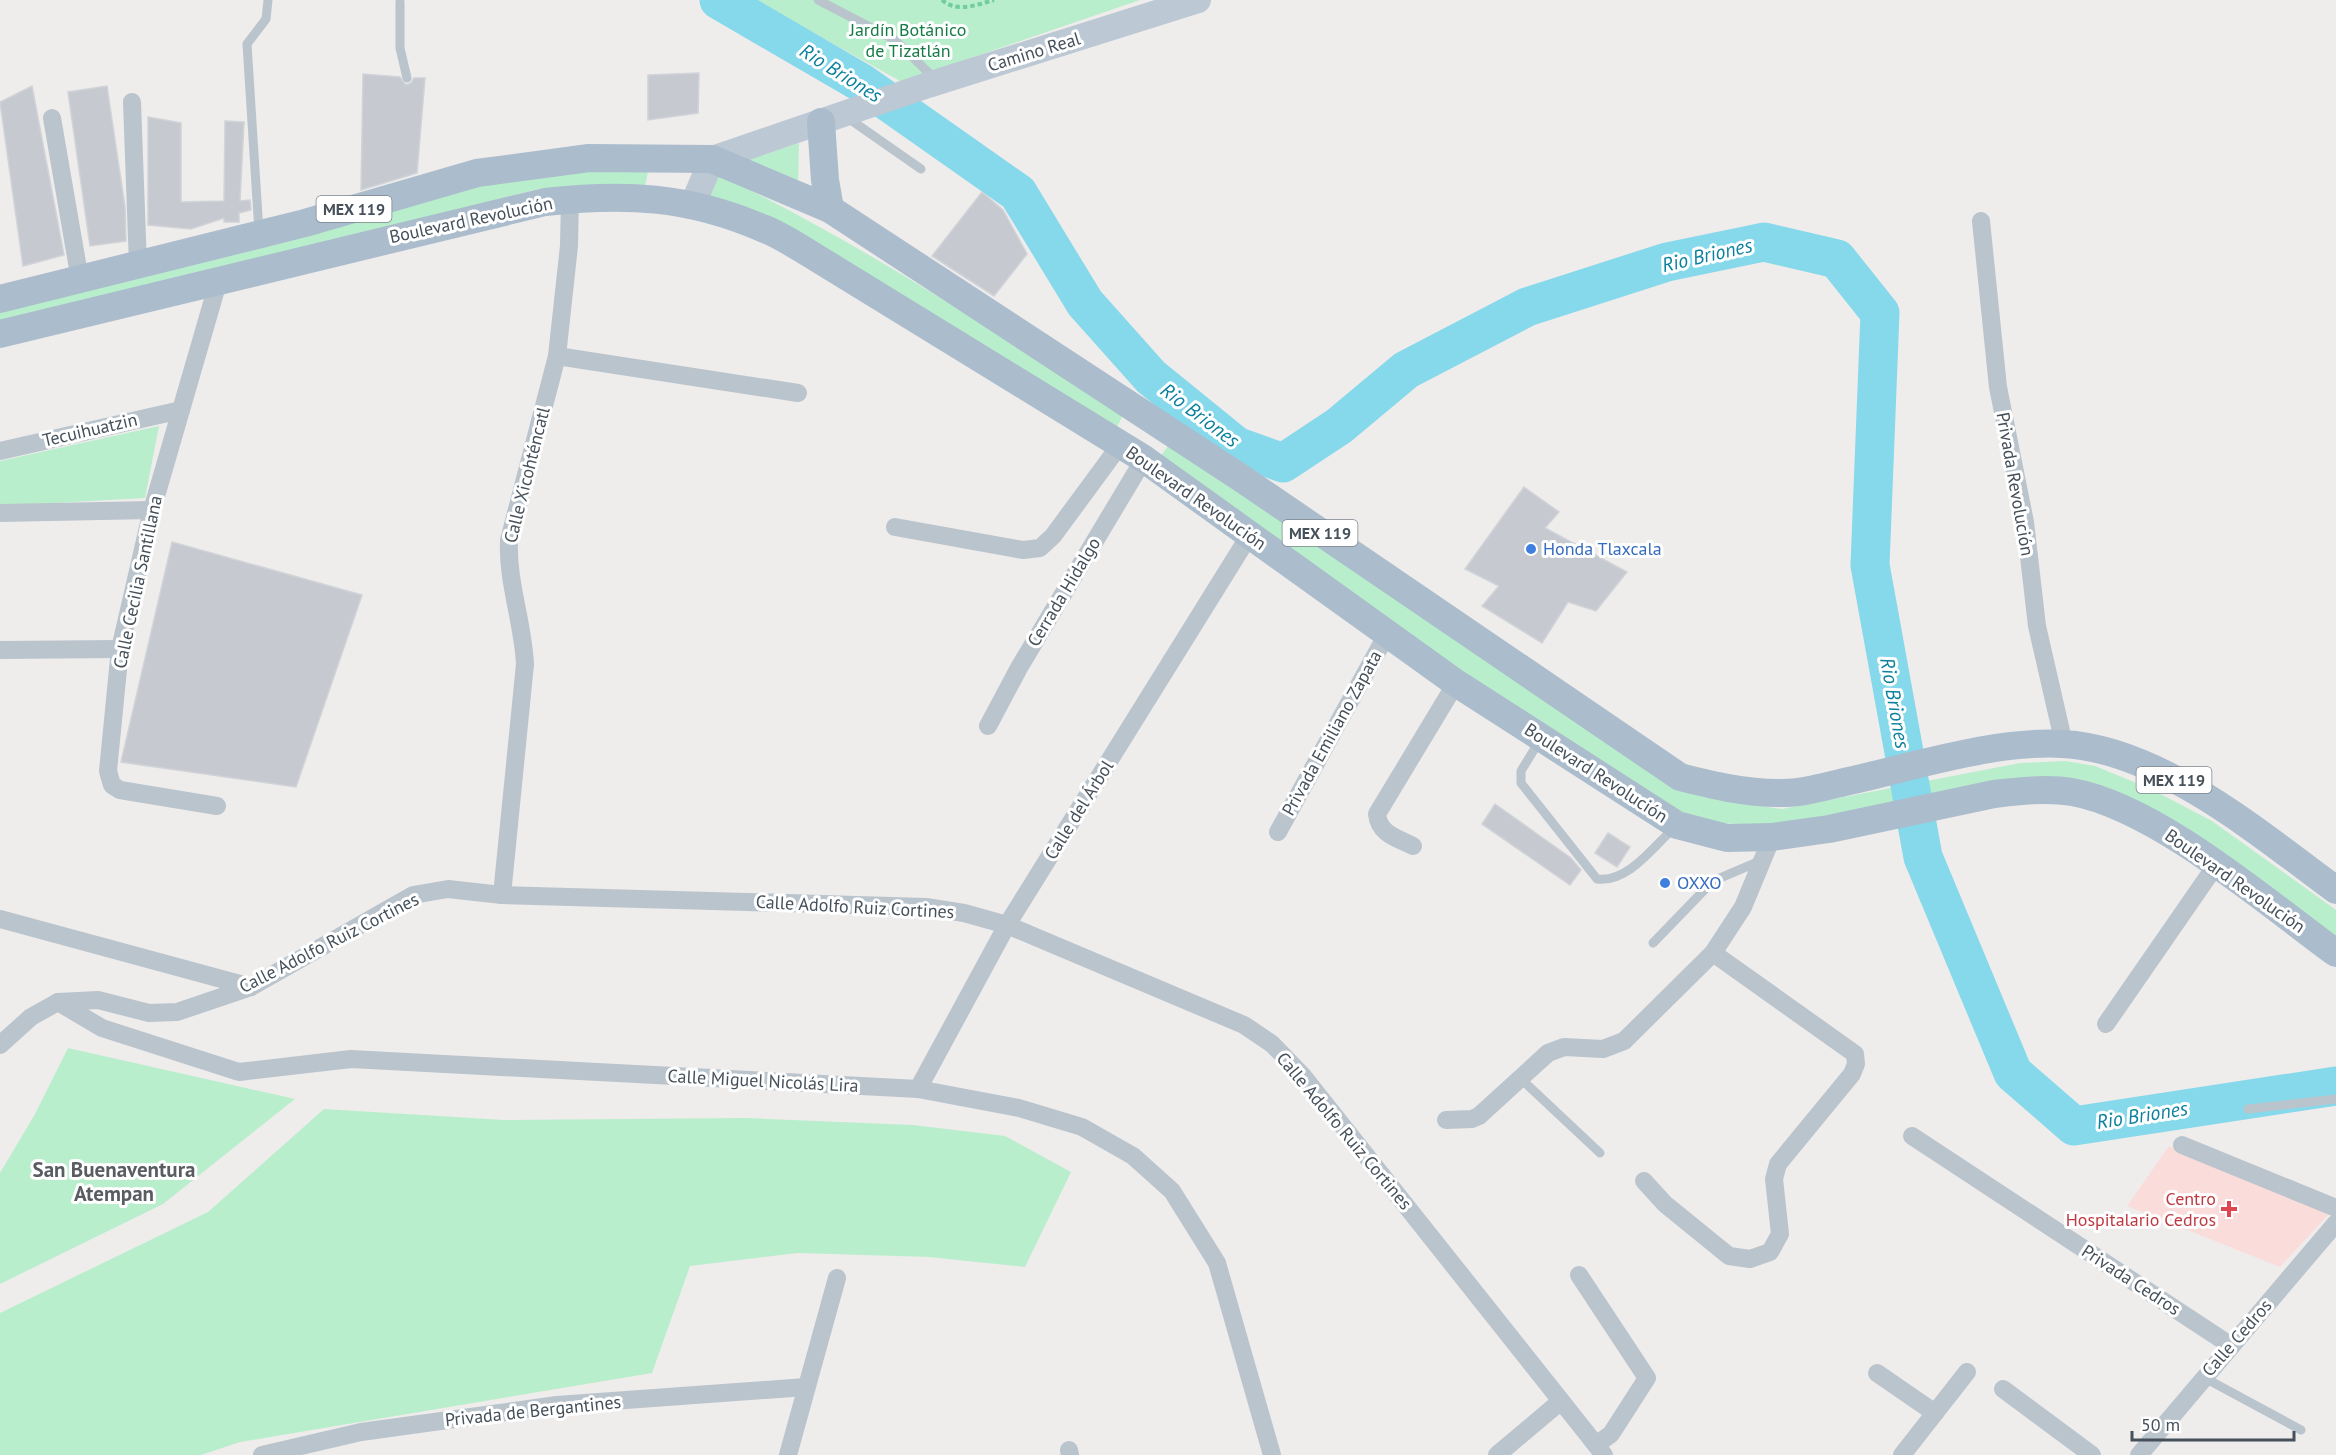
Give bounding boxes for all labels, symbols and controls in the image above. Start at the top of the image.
park label: Jardín Botánico de Tizatlán [849,18,966,62]
street label: Camino Real [985,26,1084,77]
water label: Rio Briones [795,38,887,108]
street label: Boulevard Revolución [387,191,555,248]
road number: MEX 119 [316,196,392,222]
water label: Rio Briones [1659,232,1755,278]
water label: Rio Briones [1155,377,1245,453]
street label: Calle Xicohténcatl [499,404,555,545]
street label: Tecuihuatzin [40,407,140,452]
street label: Privada Revolución [1992,410,2039,558]
street label: Boulevard Revolución [1122,441,1271,555]
street label: Calle Cecilia Santillana [108,493,167,670]
road number: MEX 119 [1282,520,1358,546]
street label: Cerrada Hidalgo [1022,533,1105,651]
place label: Honda Tlaxcala [1543,537,1662,560]
marker: Honda Tlaxcala [1524,542,1538,556]
street label: Privada Emiliano Zapata [1277,646,1387,819]
water label: Rio Briones [1874,655,1916,751]
street label: Boulevard Revolución [1520,718,1672,827]
street label: Calle del Árbol [1039,755,1119,864]
road number: MEX 119 [2136,767,2212,793]
street label: Boulevard Revolución [2161,824,2310,938]
place label: OXXO [1677,871,1722,894]
marker: OXXO [1658,876,1672,890]
street label: Calle Adolfo Ruiz Cortines [235,887,423,998]
street label: Calle Adolfo Ruiz Cortines [755,890,955,923]
street label: Calle Adolfo Ruiz Cortines [1272,1047,1417,1214]
street label: Calle Miguel Nicolás Lira [667,1064,859,1097]
water label: Rio Briones [2095,1095,2189,1135]
district label: San Buenaventura Atempan [33,1156,195,1207]
place label: Centro Hospitalario Cedros [2066,1187,2216,1231]
marker: Centro Hospitalario Cedros [2220,1200,2238,1218]
street label: Privada Cedros [2078,1239,2185,1320]
street label: Calle Cedros [2197,1294,2277,1381]
street label: Privada de Bergantines [444,1390,622,1431]
scale bar [2132,1404,2294,1442]
text: 50 m [2141,1413,2180,1436]

